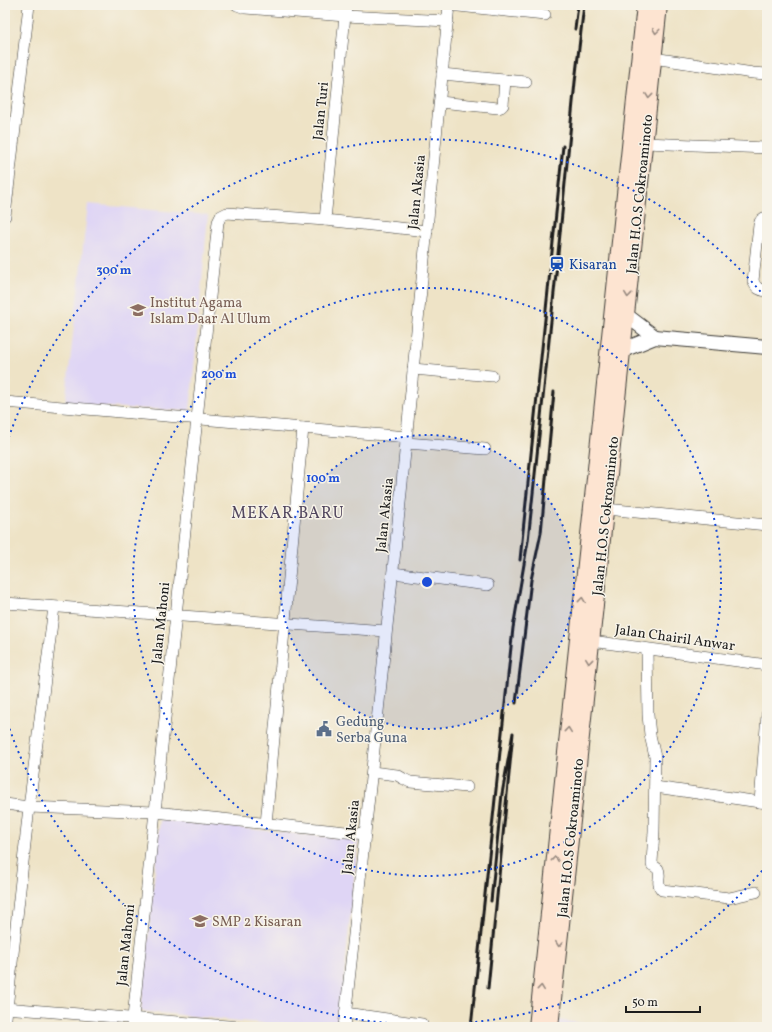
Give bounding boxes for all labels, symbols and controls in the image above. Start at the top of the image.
one-way arrow [652,28,661,34]
street label: Jalan Turi [309,81,334,141]
one-way arrow [645,93,654,99]
street label: Jalan H.O.S Cokroaminoto [623,113,658,275]
street label: Jalan Akasia [404,154,431,231]
station icon: Kisaran [548,255,566,273]
place label: Kisaran [569,256,617,275]
text: 300 m [97,263,132,279]
one-way arrow [624,292,633,298]
place label: Institut Agama Islam Daar Al Ulum [150,294,271,329]
school or university icon: Institut Agama Islam Daar Al Ulum [129,301,147,319]
text: 200 m [201,367,237,383]
street label: Jalan H.O.S Cokroaminoto [589,435,624,597]
text: 100 m [306,471,340,487]
street label: Jalan Akasia [372,477,399,554]
district label: MEKAR BARU [231,503,345,525]
centre of rings [420,575,434,589]
street label: Jalan Mahoni [148,581,175,665]
one-way arrow [577,597,586,603]
street label: Jalan Chairil Anwar [614,621,736,656]
one-way arrow [585,658,594,664]
place label: Gedung Serba Guna [336,713,407,748]
public building icon: Gedung Serba Guna [315,720,333,738]
one-way arrow [564,727,573,733]
street label: Jalan H.O.S Cokroaminoto [554,757,589,919]
street label: Jalan Akasia [338,799,365,876]
one-way arrow [550,856,559,862]
street label: Jalan Mahoni [113,903,140,987]
school or university icon: SMP 2 Kisaran [191,912,209,930]
place label: SMP 2 Kisaran [212,913,302,932]
one-way arrow [555,941,564,947]
one-way arrow [537,985,546,991]
scale bar [626,988,700,1014]
text: 50 m [632,995,658,1011]

